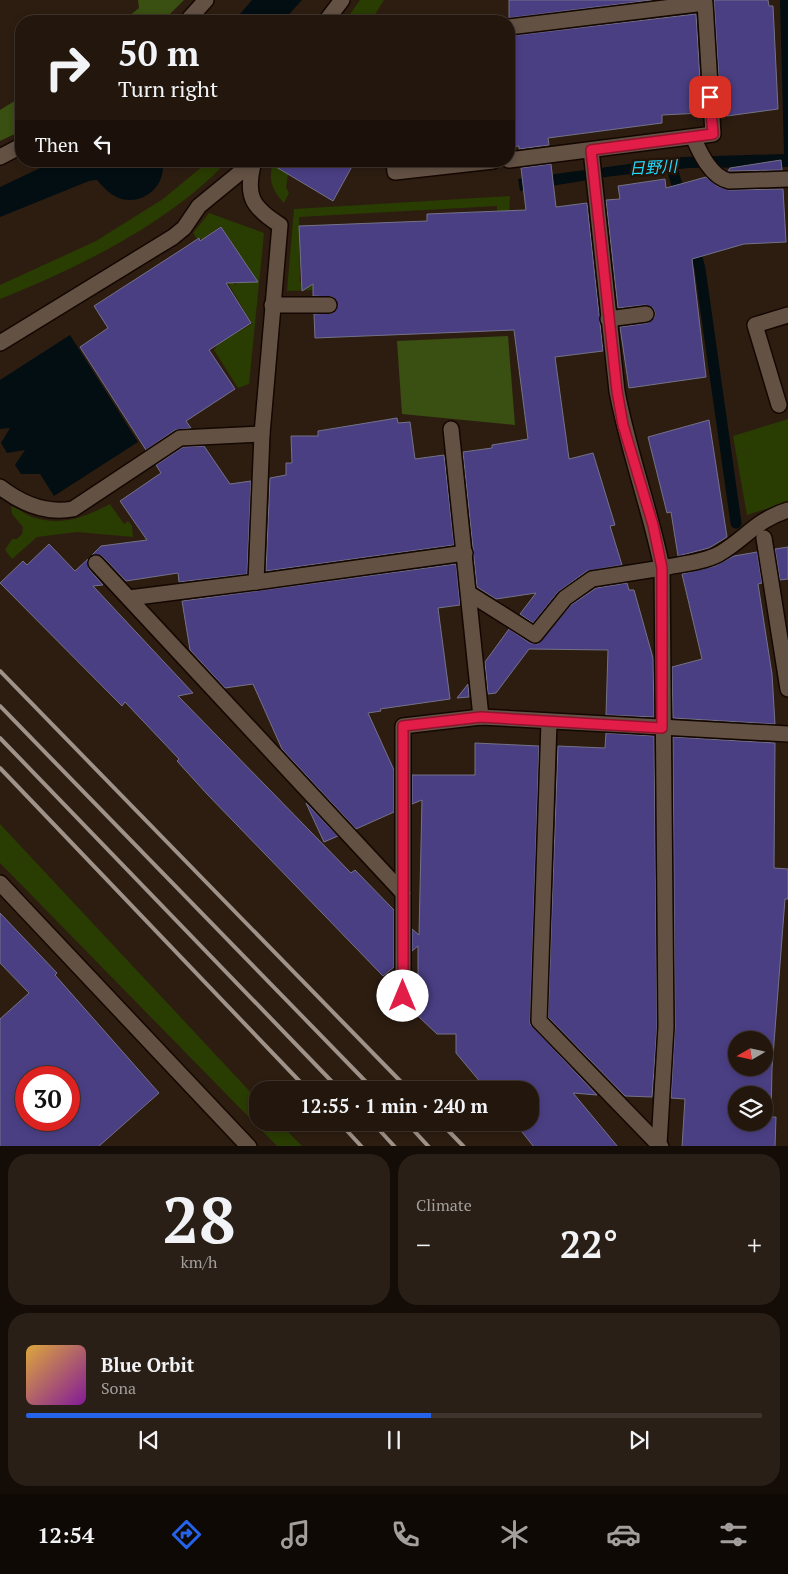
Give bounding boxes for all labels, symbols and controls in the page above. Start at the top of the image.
text: 50 m [118,30,199,76]
icon: right [35,35,100,100]
text: Turn right [118,74,218,103]
pin [689,76,731,118]
icon: arrive [696,83,724,111]
icon: left [89,130,117,158]
text: Then [35,132,79,157]
water label: 日野川 [628,155,680,179]
position arrow [376,969,428,1021]
north arrow [728,1031,772,1076]
map controls [728,1031,773,1131]
speed limit sign: 30 [15,1066,80,1131]
button: layers [728,1086,773,1131]
text: 12:55 · 1 min · 240 m [300,1093,488,1118]
text: 28 [162,1175,236,1262]
text: Climate [416,1194,472,1216]
text: 22° [560,1219,618,1269]
text: − [416,1226,431,1263]
text: + [747,1226,762,1263]
text: km/h [181,1251,217,1273]
text: Blue Orbit [101,1352,194,1377]
text: Sona [101,1377,136,1399]
icon: previous [135,1426,163,1454]
icon: pause [380,1426,408,1454]
icon: next [625,1426,653,1454]
icon: directions [169,1517,204,1552]
icon: music [278,1517,313,1552]
icon: phone [388,1517,423,1552]
icon: climate [497,1517,532,1552]
icon: car [606,1517,641,1552]
icon: filters [716,1517,751,1552]
text: 12:54 [37,1520,94,1549]

